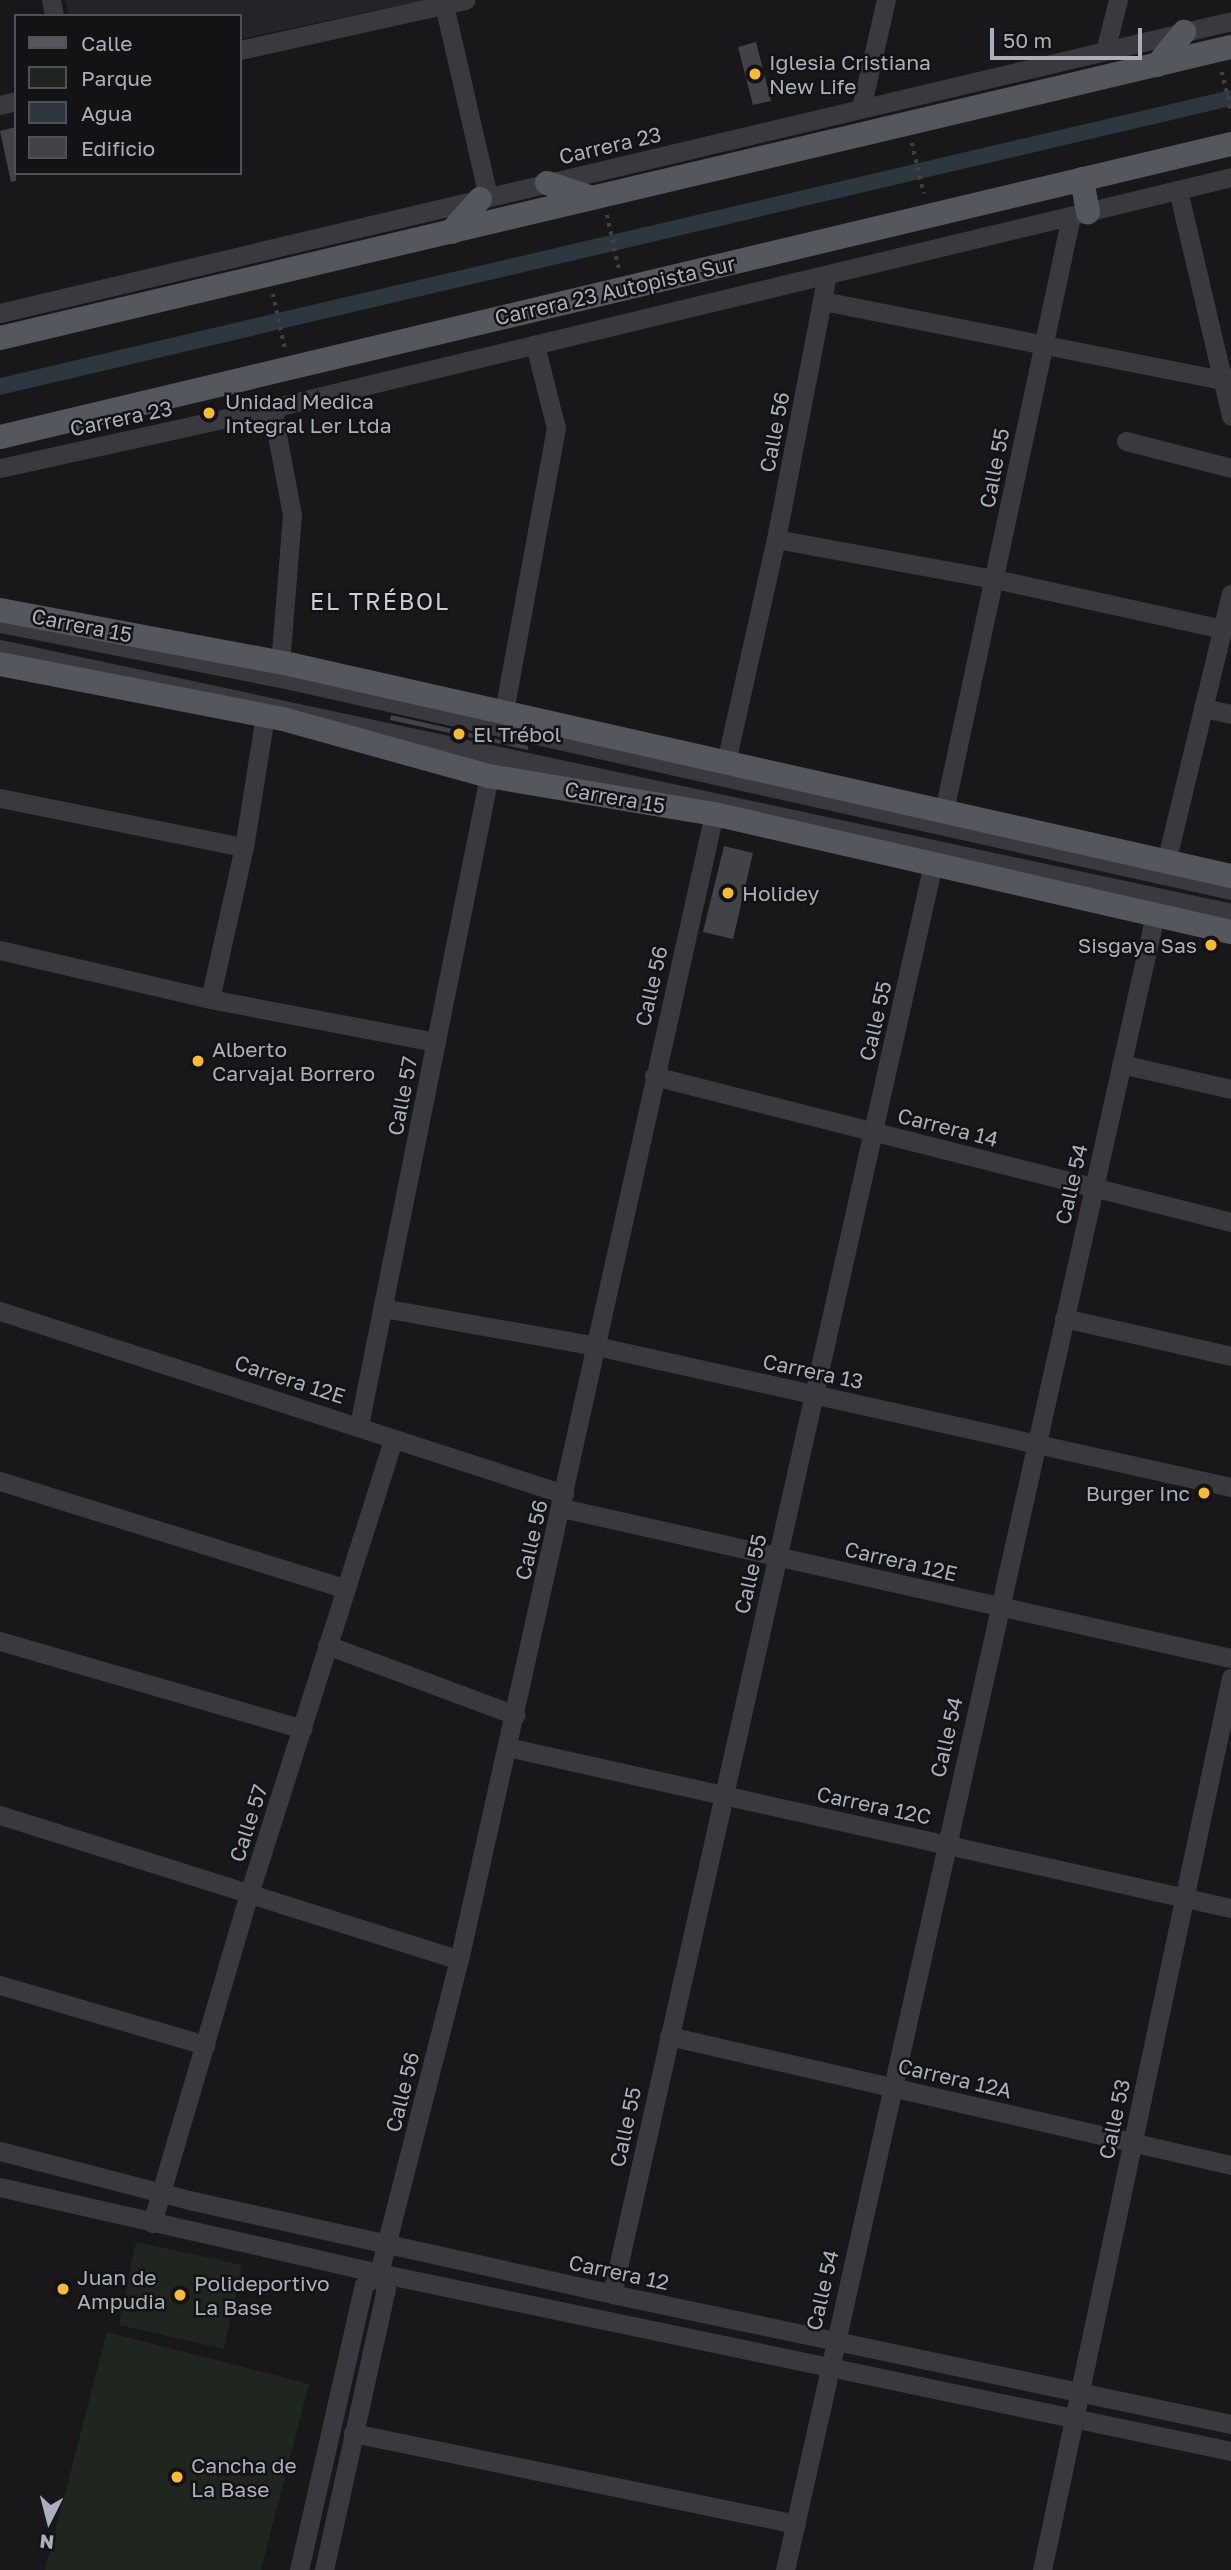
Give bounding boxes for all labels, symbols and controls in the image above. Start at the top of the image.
legend [14,14,242,175]
scale bar [993,14,1145,58]
text: 50 m [1003,27,1052,53]
text: Calle [81,30,133,56]
place label: Iglesia Cristiana New Life [769,49,931,99]
text: Parque [81,65,152,91]
marker: Iglesia Cristiana New Life [747,66,763,82]
text: Agua [81,100,132,126]
street label: Carrera 23 [556,121,664,169]
text: Edificio [81,135,155,161]
street label: Carrera 23 Autopista Sur [492,250,738,330]
place label: Unidad Medica Integral Ler Ltda [225,388,392,438]
street label: Calle 56 [754,390,794,474]
street label: Carrera 23 [67,395,175,441]
marker: Unidad Medica Integral Ler Ltda [199,403,219,423]
street label: Calle 55 [974,426,1014,510]
district label: EL TRÉBOL [311,587,449,615]
street label: Carrera 15 [30,603,134,647]
place label: El Trébol [473,721,561,747]
marker: El Trébol [451,726,467,742]
street label: Carrera 15 [563,776,667,818]
place label: Holidey [742,880,819,906]
marker: Holidey [720,885,736,901]
place label: Sisgaya Sas [1078,932,1197,958]
marker: Sisgaya Sas [1203,937,1219,953]
street label: Calle 56 [630,943,672,1029]
street label: Calle 55 [854,979,896,1063]
place label: Alberto Carvajal Borrero [212,1036,375,1086]
marker: Alberto Carvajal Borrero [190,1053,206,1069]
street label: Calle 57 [382,1054,422,1138]
street label: Carrera 14 [895,1102,1001,1152]
street label: Calle 54 [1050,1141,1092,1227]
street label: Carrera 13 [760,1348,866,1394]
street label: Carrera 12E [232,1349,348,1409]
place label: Burger Inc [1086,1480,1190,1506]
marker: Burger Inc [1196,1485,1212,1501]
street label: Calle 56 [510,1497,552,1583]
street label: Calle 55 [729,1532,771,1616]
street label: Carrera 12E [842,1536,960,1586]
street label: Calle 54 [925,1694,967,1780]
street label: Calle 57 [224,1781,272,1865]
street label: Carrera 12C [815,1781,933,1829]
street label: Calle 56 [380,2049,424,2135]
street label: Carrera 12A [896,2053,1014,2103]
street label: Calle 53 [1093,2077,1135,2161]
street label: Calle 55 [604,2085,646,2169]
street label: Calle 54 [801,2247,843,2333]
street label: Carrera 12 [567,2249,671,2295]
place label: Juan de Ampudia [77,2264,166,2314]
place label: Polideportivo La Base [194,2270,330,2320]
marker: Juan de Ampudia [55,2281,71,2297]
marker: Polideportivo La Base [172,2287,188,2303]
place label: Cancha de La Base [191,2452,297,2502]
marker: Cancha de La Base [169,2469,185,2485]
north arrow [14,2486,84,2556]
text: N [38,2530,55,2555]

